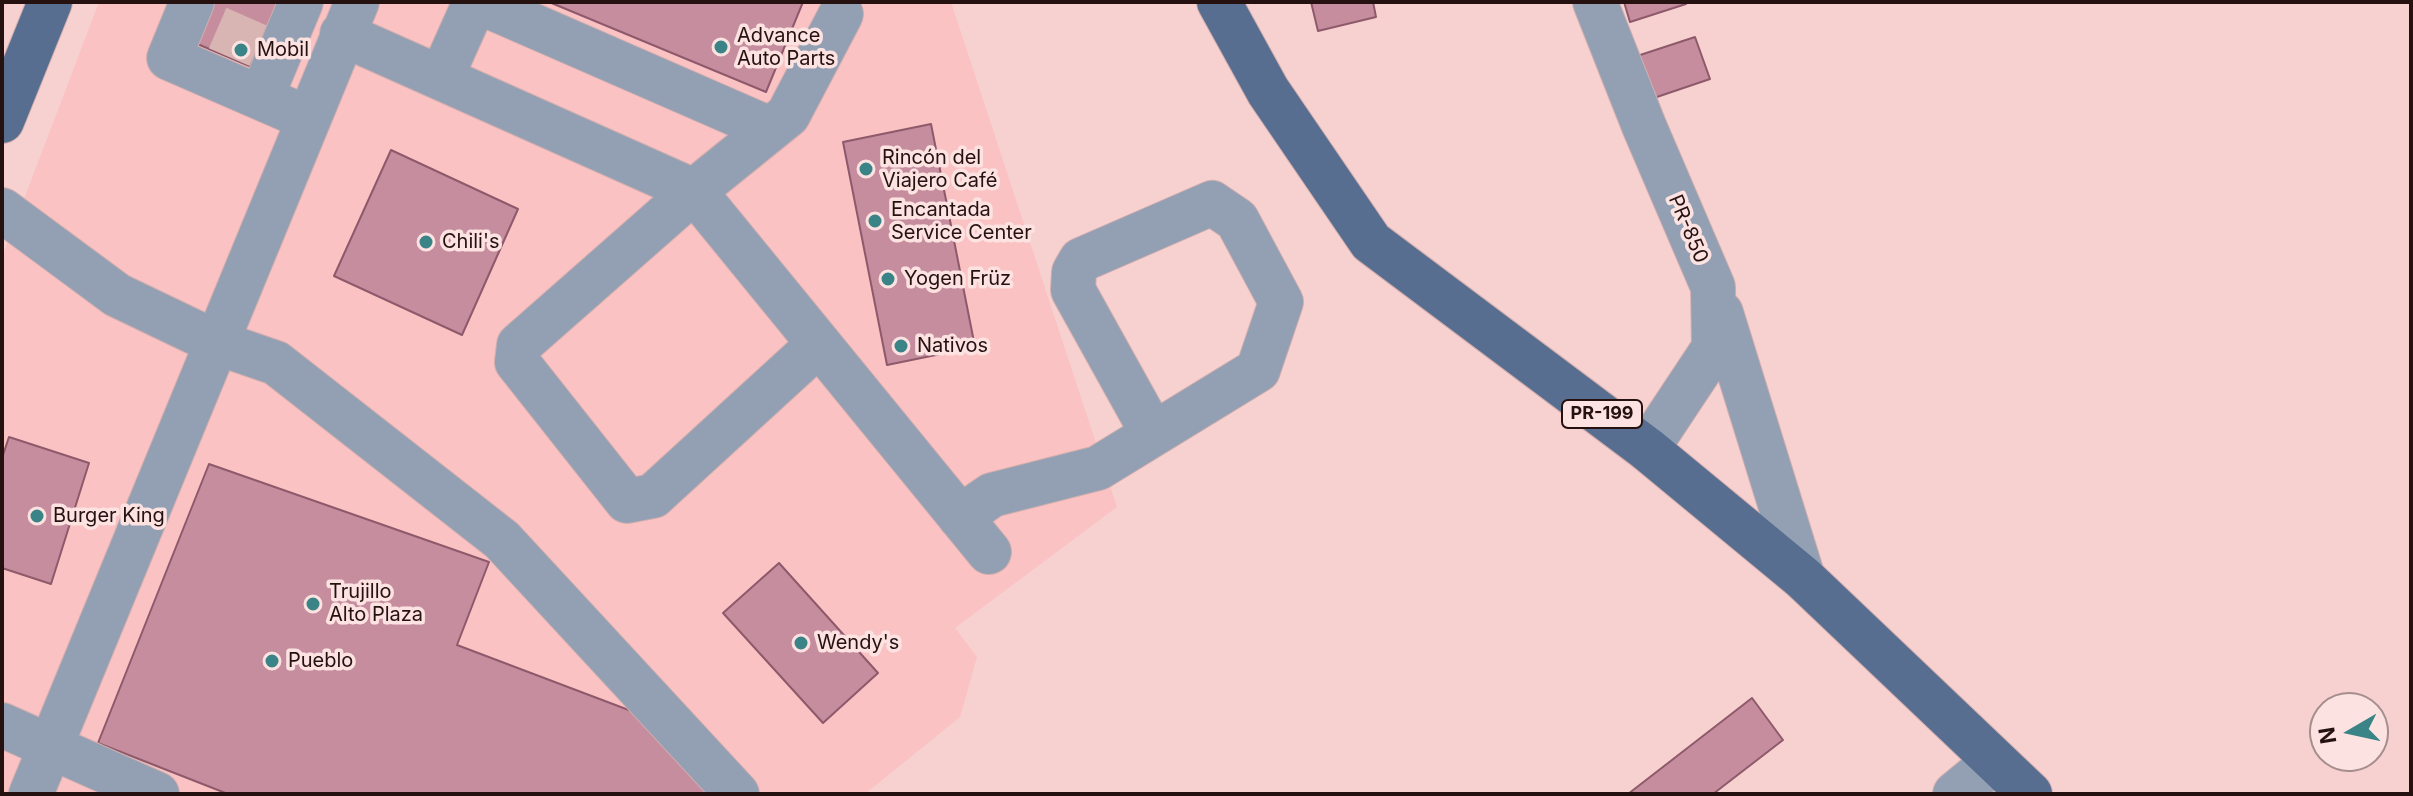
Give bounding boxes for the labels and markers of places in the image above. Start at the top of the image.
place label: Advance Auto Parts [737,24,835,71]
place label: Mobil [257,38,309,62]
marker: Advance Auto Parts [712,38,730,56]
marker: Mobil [232,41,250,59]
place label: Rincón del Viajero Café [882,146,998,193]
marker: Rincón del Viajero Café [857,160,875,178]
place label: Encantada Service Center [891,198,1032,245]
marker: Encantada Service Center [866,212,884,230]
place label: Chili's [442,230,500,254]
marker: Chili's [417,233,435,251]
place label: Yogen Früz [904,267,1011,291]
marker: Yogen Früz [879,270,897,288]
place label: Nativos [917,334,988,358]
marker: Nativos [892,337,910,355]
place label: Burger King [53,504,165,528]
marker: Burger King [28,507,46,525]
place label: Trujillo Alto Plaza [329,580,423,627]
marker: Trujillo Alto Plaza [304,595,322,613]
place label: Wendy's [817,631,899,655]
marker: Wendy's [792,634,810,652]
place label: Pueblo [288,649,353,673]
marker: Pueblo [263,652,281,670]

